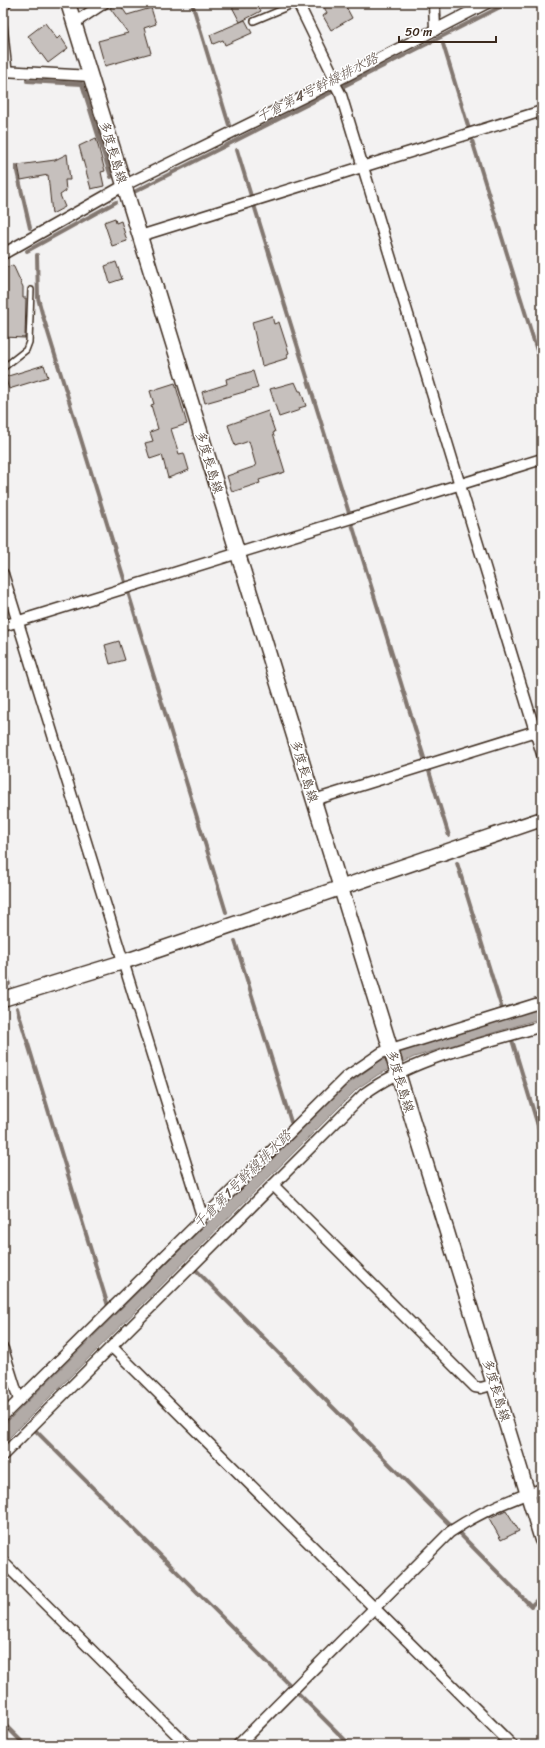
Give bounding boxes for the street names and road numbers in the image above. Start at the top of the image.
street label: 多度長島線 [93,118,134,188]
street label: 多度長島線 [189,428,230,498]
street label: 多度長島線 [284,737,325,807]
street label: 多度長島線 [380,1047,421,1117]
street label: 多度長島線 [476,1356,517,1426]

